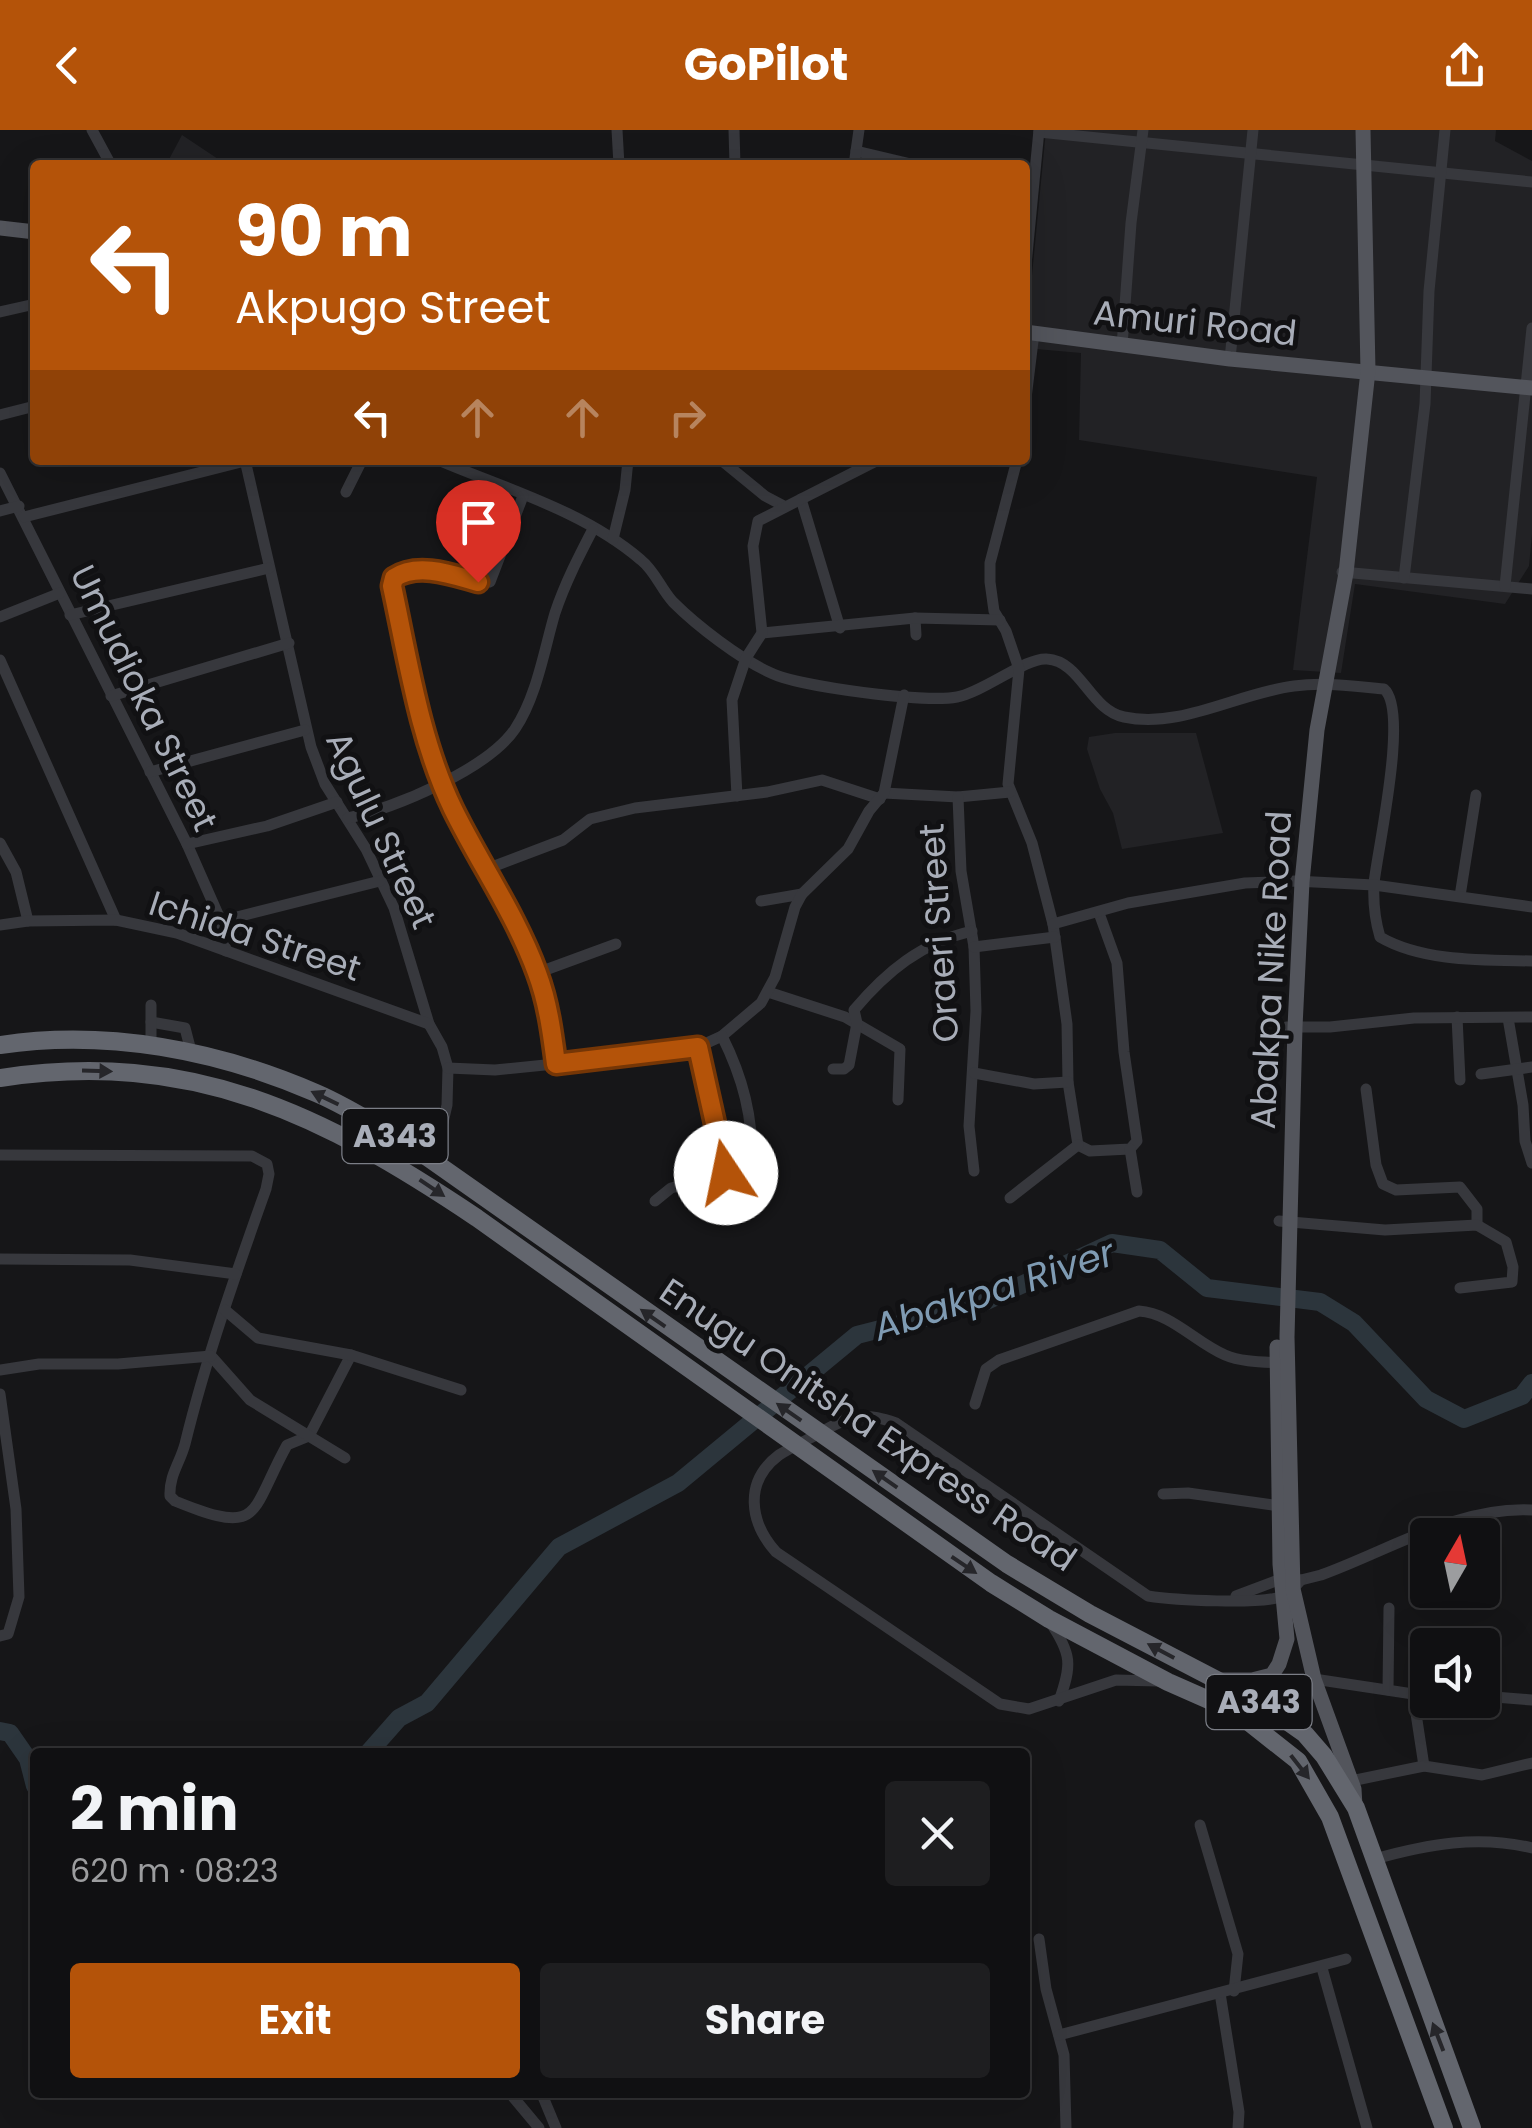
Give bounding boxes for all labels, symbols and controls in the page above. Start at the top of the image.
text: GoPilot [684,33,848,96]
icon: back [40,38,95,93]
icon: share [1437,38,1492,93]
text: 90 m [235,182,413,281]
icon: left [70,200,200,330]
text: Akpugo Street [235,276,551,339]
street label: Amuri Road [1091,287,1299,358]
icon: left [345,390,400,445]
icon: ahead [450,390,505,445]
icon: ahead [555,390,610,445]
icon: right [660,390,715,445]
pin [436,480,521,583]
icon: arrive [451,495,506,550]
street label: Umudioka Street [59,557,230,839]
street label: Agulu Street [314,723,449,936]
street label: Abakpa Nike Road [1238,809,1303,1130]
street label: Oraeri Street [906,822,971,1044]
street label: Ichida Street [143,878,367,993]
one-way arrow [82,1063,114,1079]
one-way arrow [311,1089,340,1106]
road number: A343 [342,1109,448,1163]
position arrow [674,1121,778,1225]
one-way arrow [418,1178,446,1197]
water label: Abakpa River [865,1225,1122,1354]
street label: Enugu Onitsha Express Road [650,1266,1086,1583]
one-way arrow [640,1308,666,1328]
one-way arrow [775,1403,802,1421]
one-way arrow [872,1470,899,1489]
north arrow [1410,1518,1500,1608]
map controls [1410,1518,1500,1718]
one-way arrow [951,1555,978,1574]
button: sound [1410,1628,1500,1718]
one-way arrow [1146,1643,1175,1660]
road number: A343 [1206,1675,1312,1729]
one-way arrow [1289,1755,1310,1780]
text: 2 min [70,1767,239,1851]
button: close [885,1781,990,1886]
text: 620 m · 08:23 [70,1848,279,1893]
button: Exit [70,1963,520,2078]
button: Share [540,1963,990,2078]
one-way arrow [1429,2021,1445,2051]

